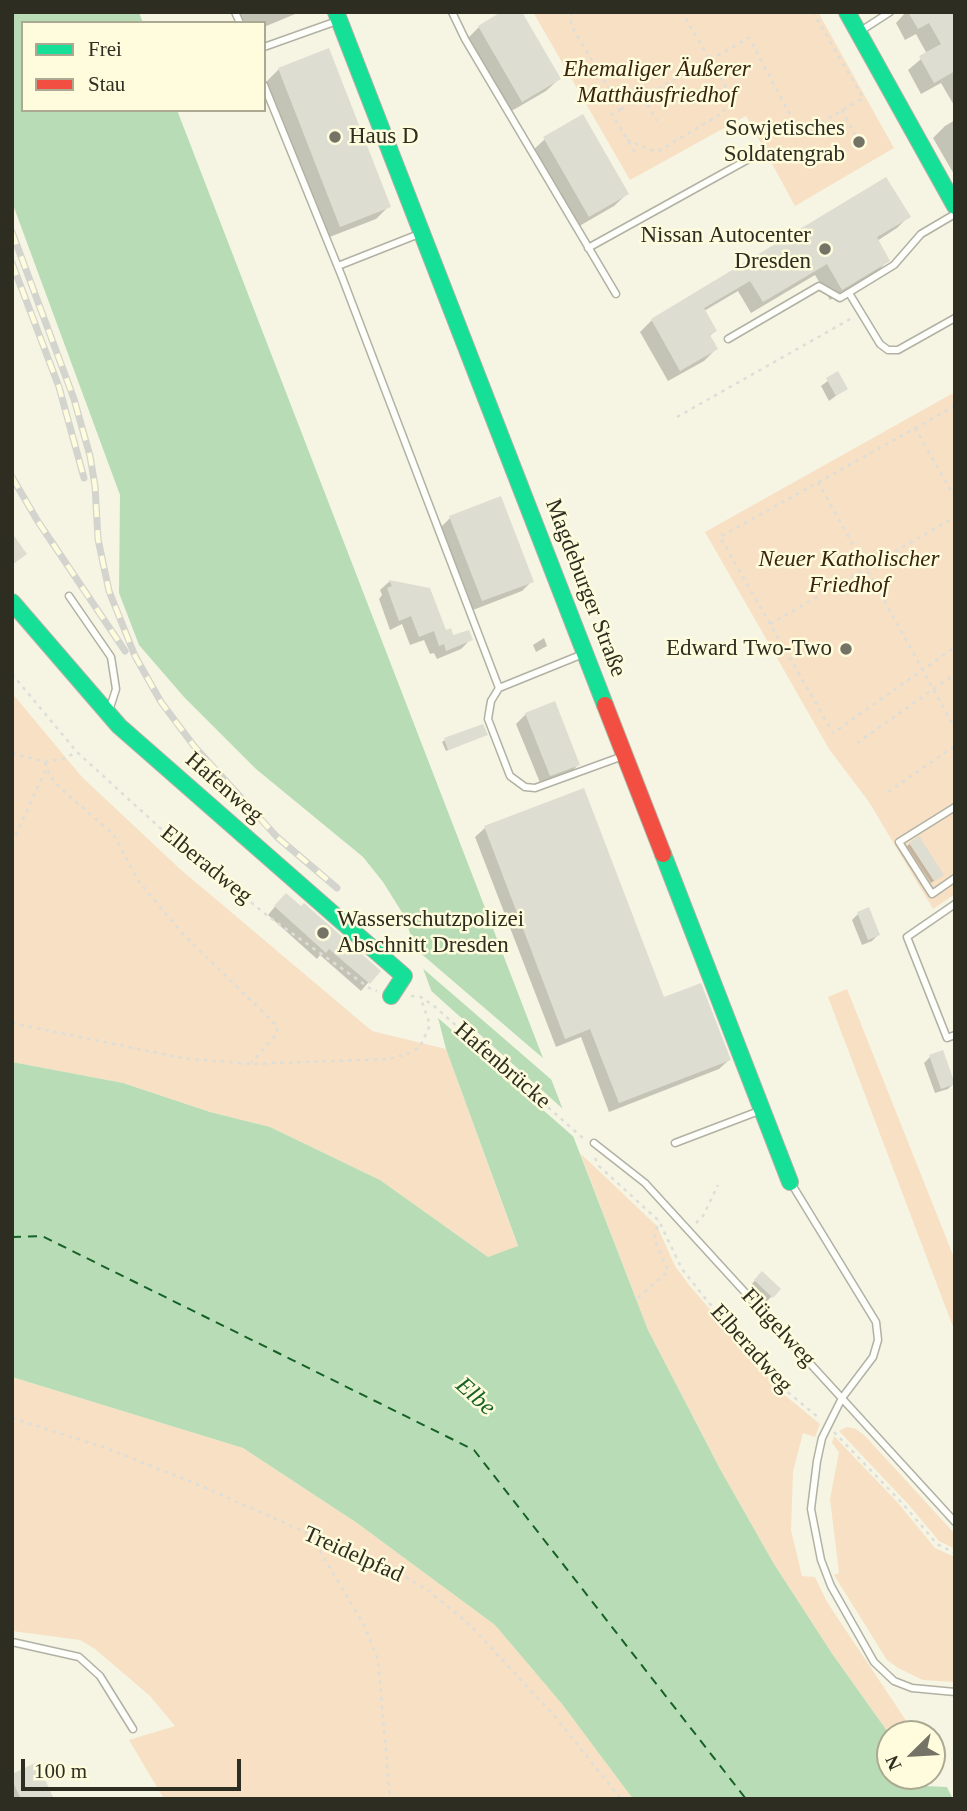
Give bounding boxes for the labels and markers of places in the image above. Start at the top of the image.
place label: Sowjetisches Soldatengrab [724,115,845,169]
place label: Haus D [349,123,419,151]
marker: Haus D [327,129,343,145]
marker: Sowjetisches Soldatengrab [851,134,867,150]
place label: Nissan Autocenter Dresden [640,222,811,276]
marker: Nissan Autocenter Dresden [817,241,833,257]
place label: Edward Two-Two [666,635,832,663]
marker: Edward Two-Two [838,641,854,657]
place label: Wasserschutzpolizei Abschnitt Dresden [337,906,524,960]
marker: Wasserschutzpolizei Abschnitt Dresden [315,925,331,941]

